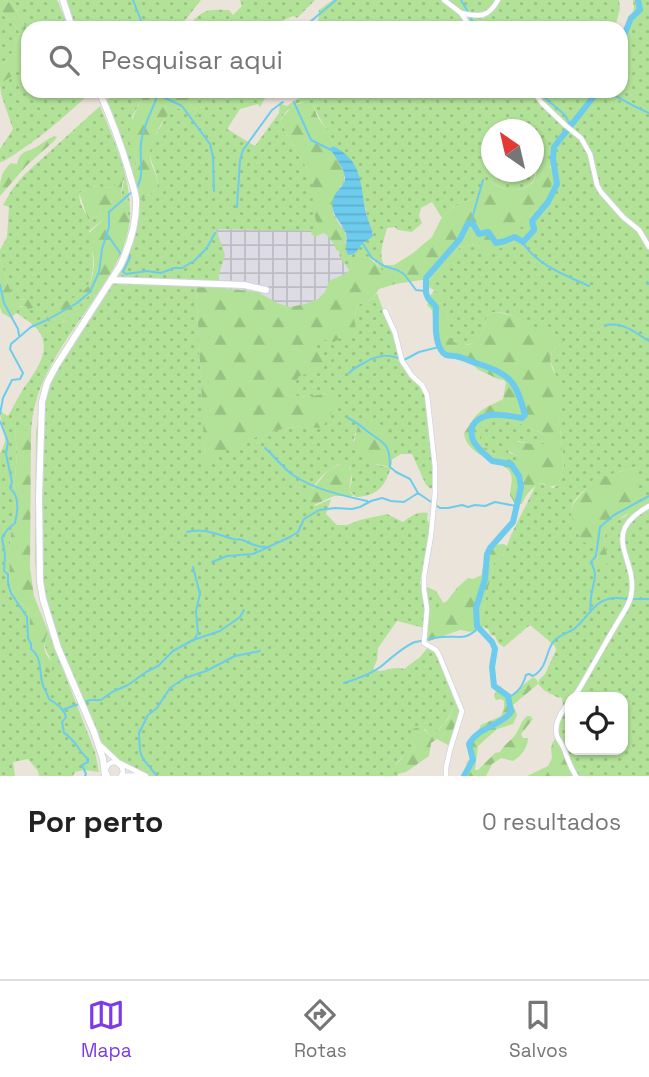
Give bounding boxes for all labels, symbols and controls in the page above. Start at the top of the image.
search box [21,21,628,98]
icon: search [45,41,83,79]
text: Pesquisar aqui [101,43,283,77]
north arrow [481,119,544,182]
map controls [565,692,628,755]
button: locate [565,692,628,755]
text: Por perto [28,802,163,841]
text: 0 resultados [482,807,621,837]
tab: Mapa [81,996,132,1063]
tab: Rotas [294,996,347,1063]
tab: Salvos [509,996,568,1063]

